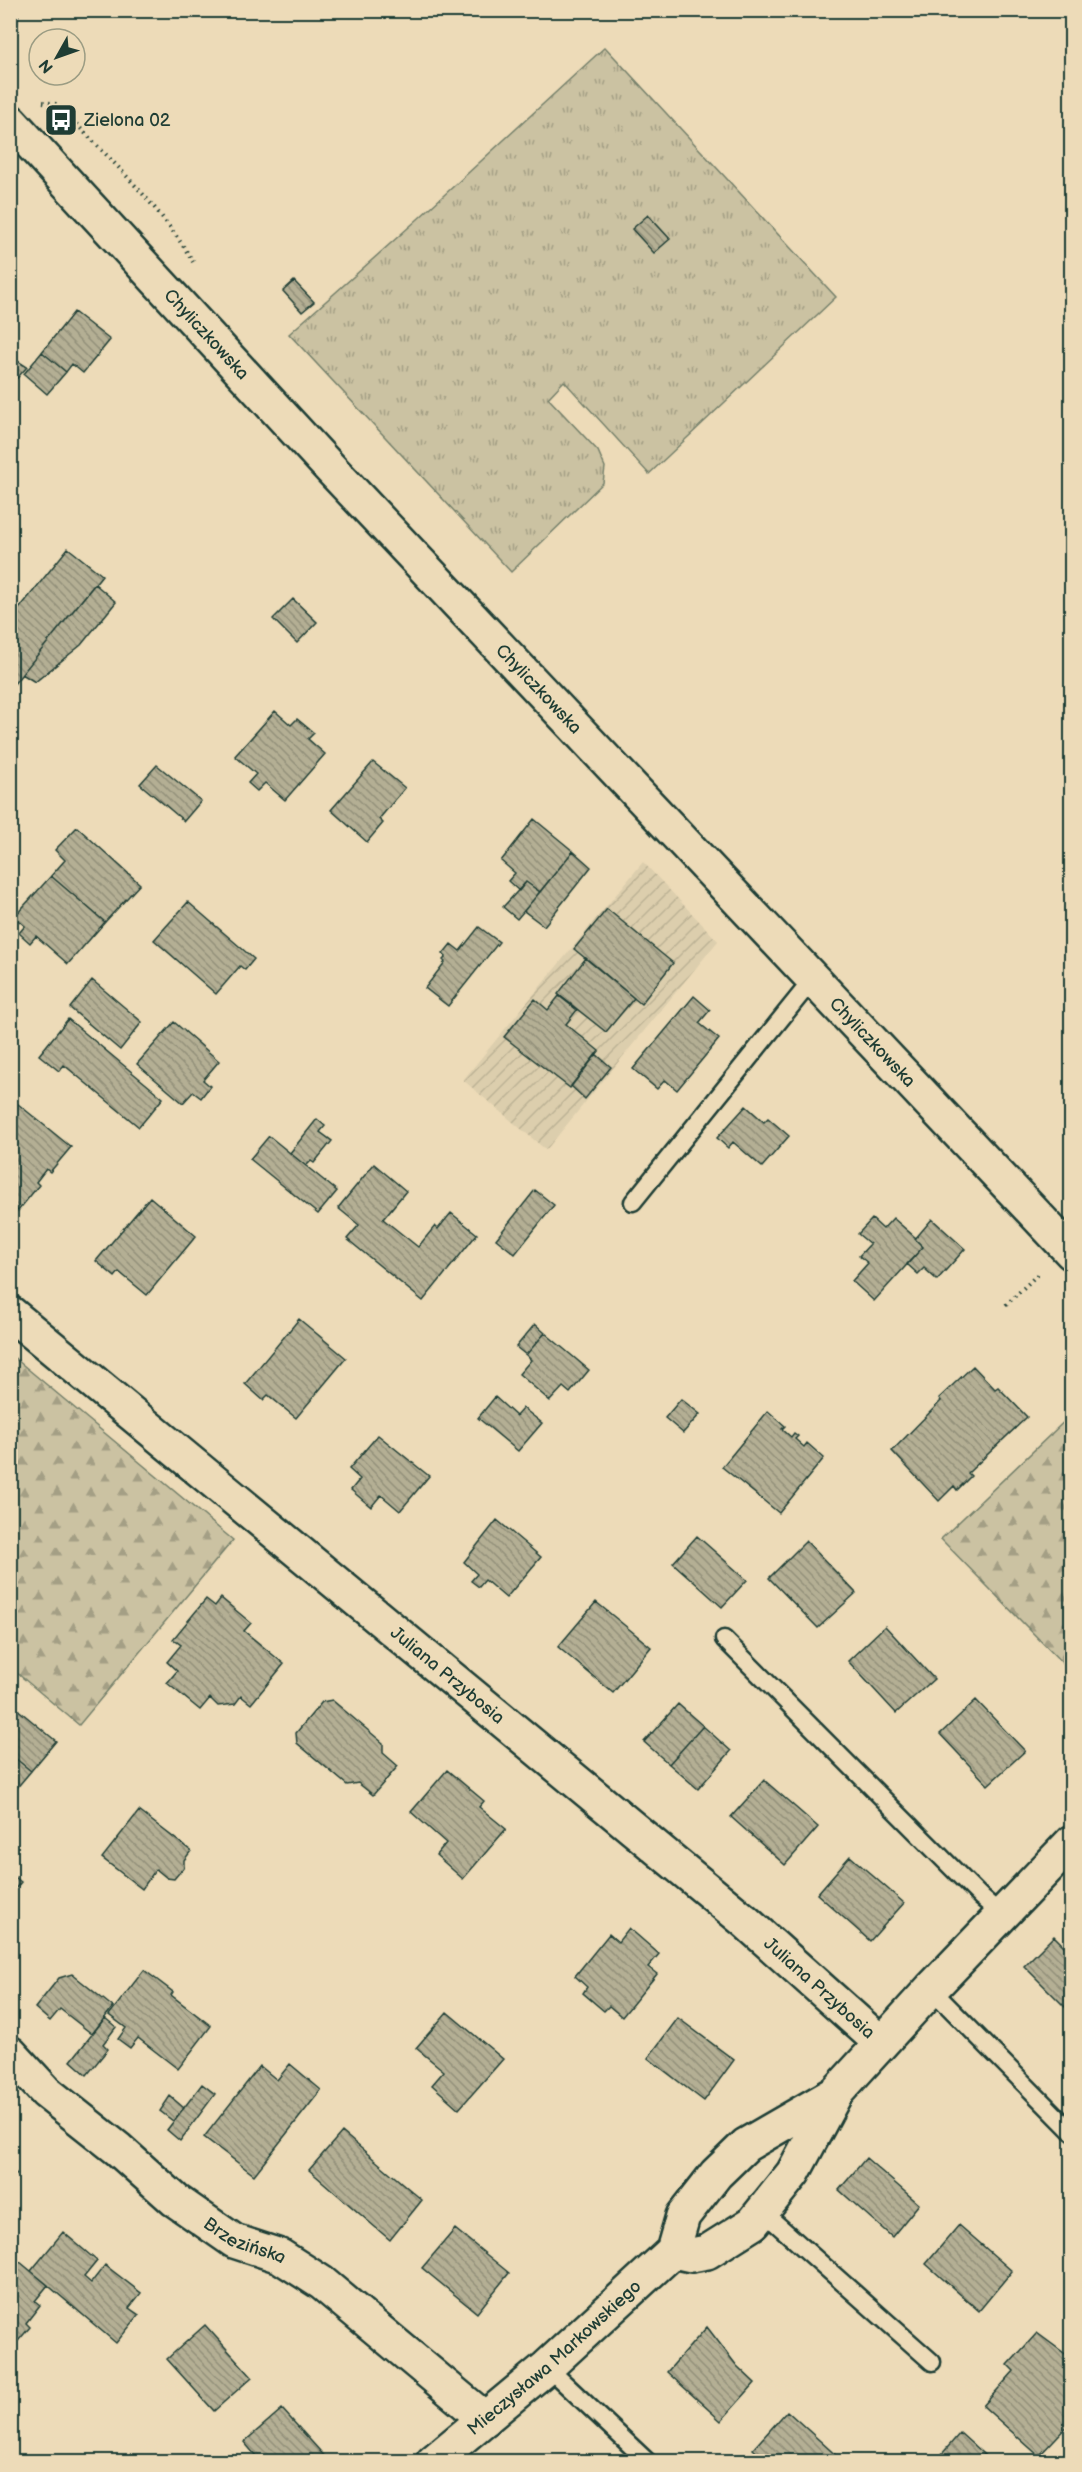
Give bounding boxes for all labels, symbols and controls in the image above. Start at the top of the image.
north arrow [27,27,87,87]
text: N [36,55,58,76]
bus stop icon: Zielona 02 [43,102,79,138]
place label: Zielona 02 [83,110,171,131]
street label: Chyliczkowska [160,285,254,384]
street label: Chyliczkowska [491,640,586,738]
street label: Chyliczkowska [825,993,920,1091]
street label: Juliana Przybosia [386,1622,509,1728]
street label: Juliana Przybosia [760,1933,879,2043]
street label: Brzezińska [200,2213,290,2268]
street label: Mieczysława Markowskiego [463,2275,645,2440]

